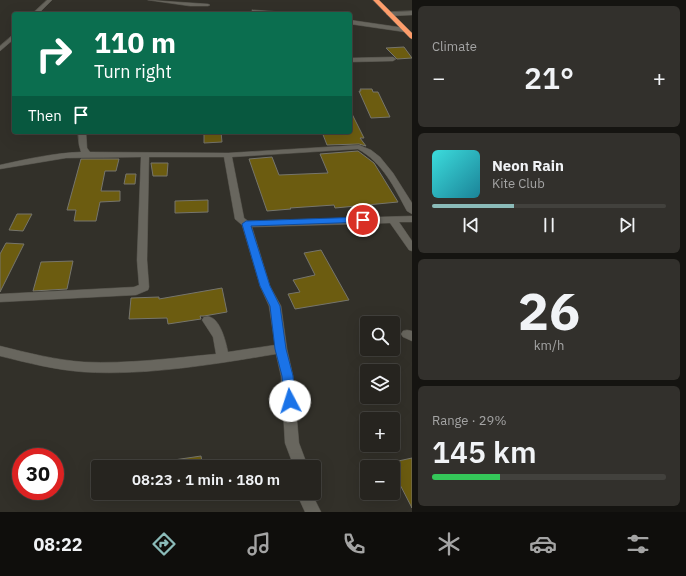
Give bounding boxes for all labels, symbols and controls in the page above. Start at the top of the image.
text: 110 m [94,24,176,61]
icon: right [28,28,80,80]
text: Climate [432,38,477,55]
text: 21° [524,58,574,97]
text: Turn right [94,60,172,83]
text: − [432,63,445,92]
text: + [653,63,666,92]
icon: arrive [70,104,92,126]
text: Then [28,106,62,125]
text: Neon Rain [492,156,564,175]
text: Kite Club [492,175,545,192]
pin [346,203,380,237]
icon: arrive [352,209,374,231]
icon: previous [460,214,482,236]
icon: pause [538,214,560,236]
icon: next [616,214,638,236]
text: 26 [518,277,580,344]
map controls [360,316,400,500]
button: search [360,316,400,356]
text: km/h [534,337,564,354]
button: layers [360,364,400,404]
position arrow [269,380,311,422]
button: + [360,412,400,452]
text: Range · 29% [432,412,506,429]
text: 145 km [432,432,537,471]
speed limit sign: 30 [12,448,64,500]
button: − [360,460,400,500]
text: 08:23 · 1 min · 180 m [132,470,280,489]
icon: directions [150,530,178,558]
icon: music [245,530,273,558]
icon: phone [340,530,368,558]
icon: climate [435,530,463,558]
icon: car [529,530,557,558]
icon: filters [624,530,652,558]
text: 08:22 [33,533,83,556]

